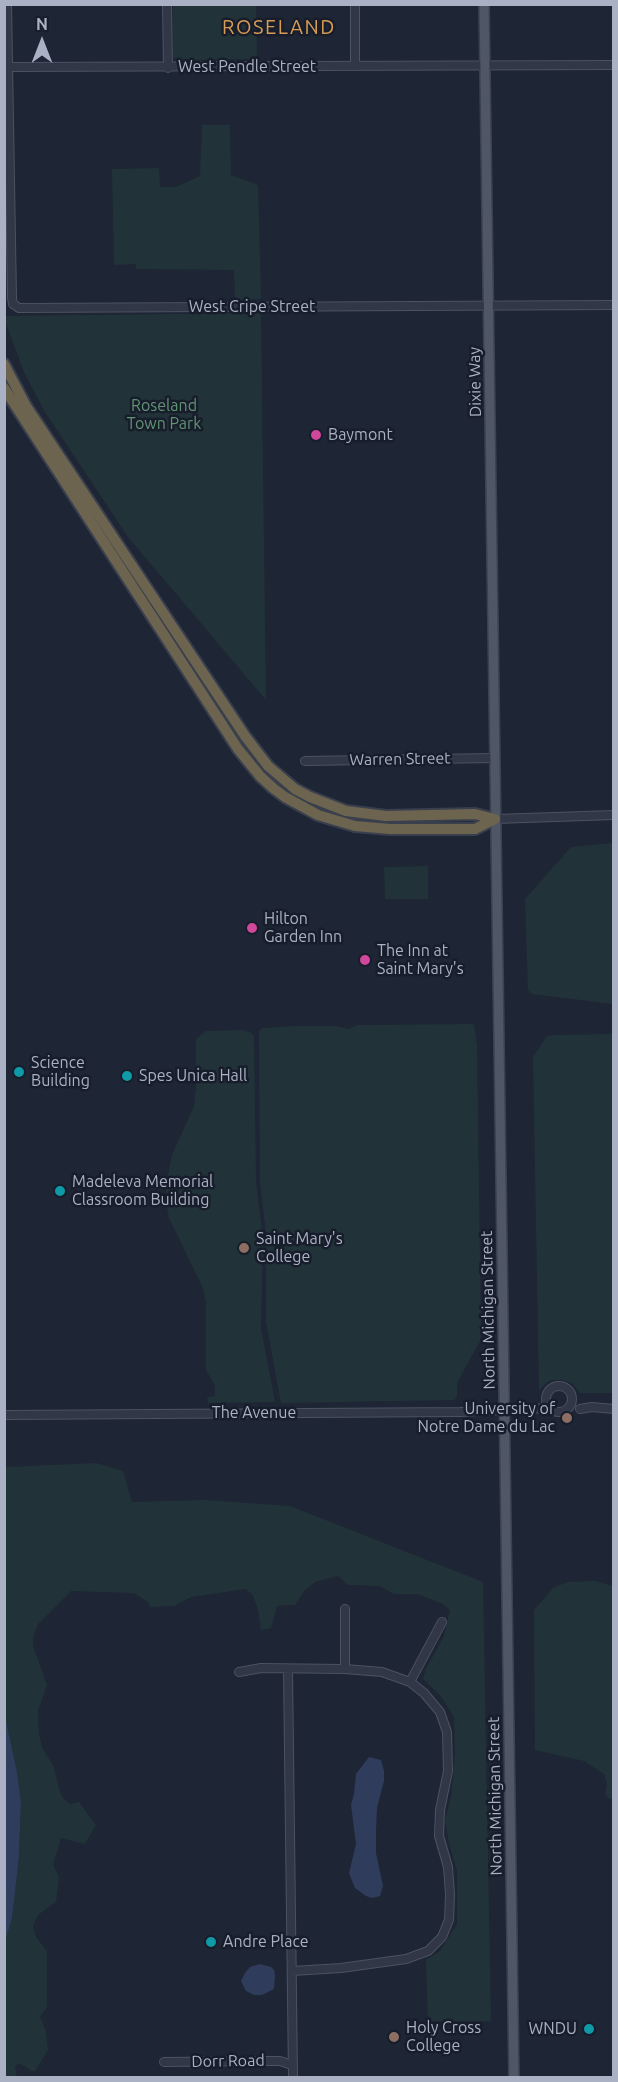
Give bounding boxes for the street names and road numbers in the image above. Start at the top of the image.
street label: West Pendle Street [178,57,316,77]
street label: West Cripe Street [189,297,315,317]
street label: Dixie Way [465,347,485,417]
street label: Warren Street [349,749,451,769]
street label: North Michigan Street [477,1230,499,1390]
street label: The Avenue [212,1403,296,1423]
street label: North Michigan Street [484,1716,506,1876]
street label: Dorr Road [191,2051,265,2071]

